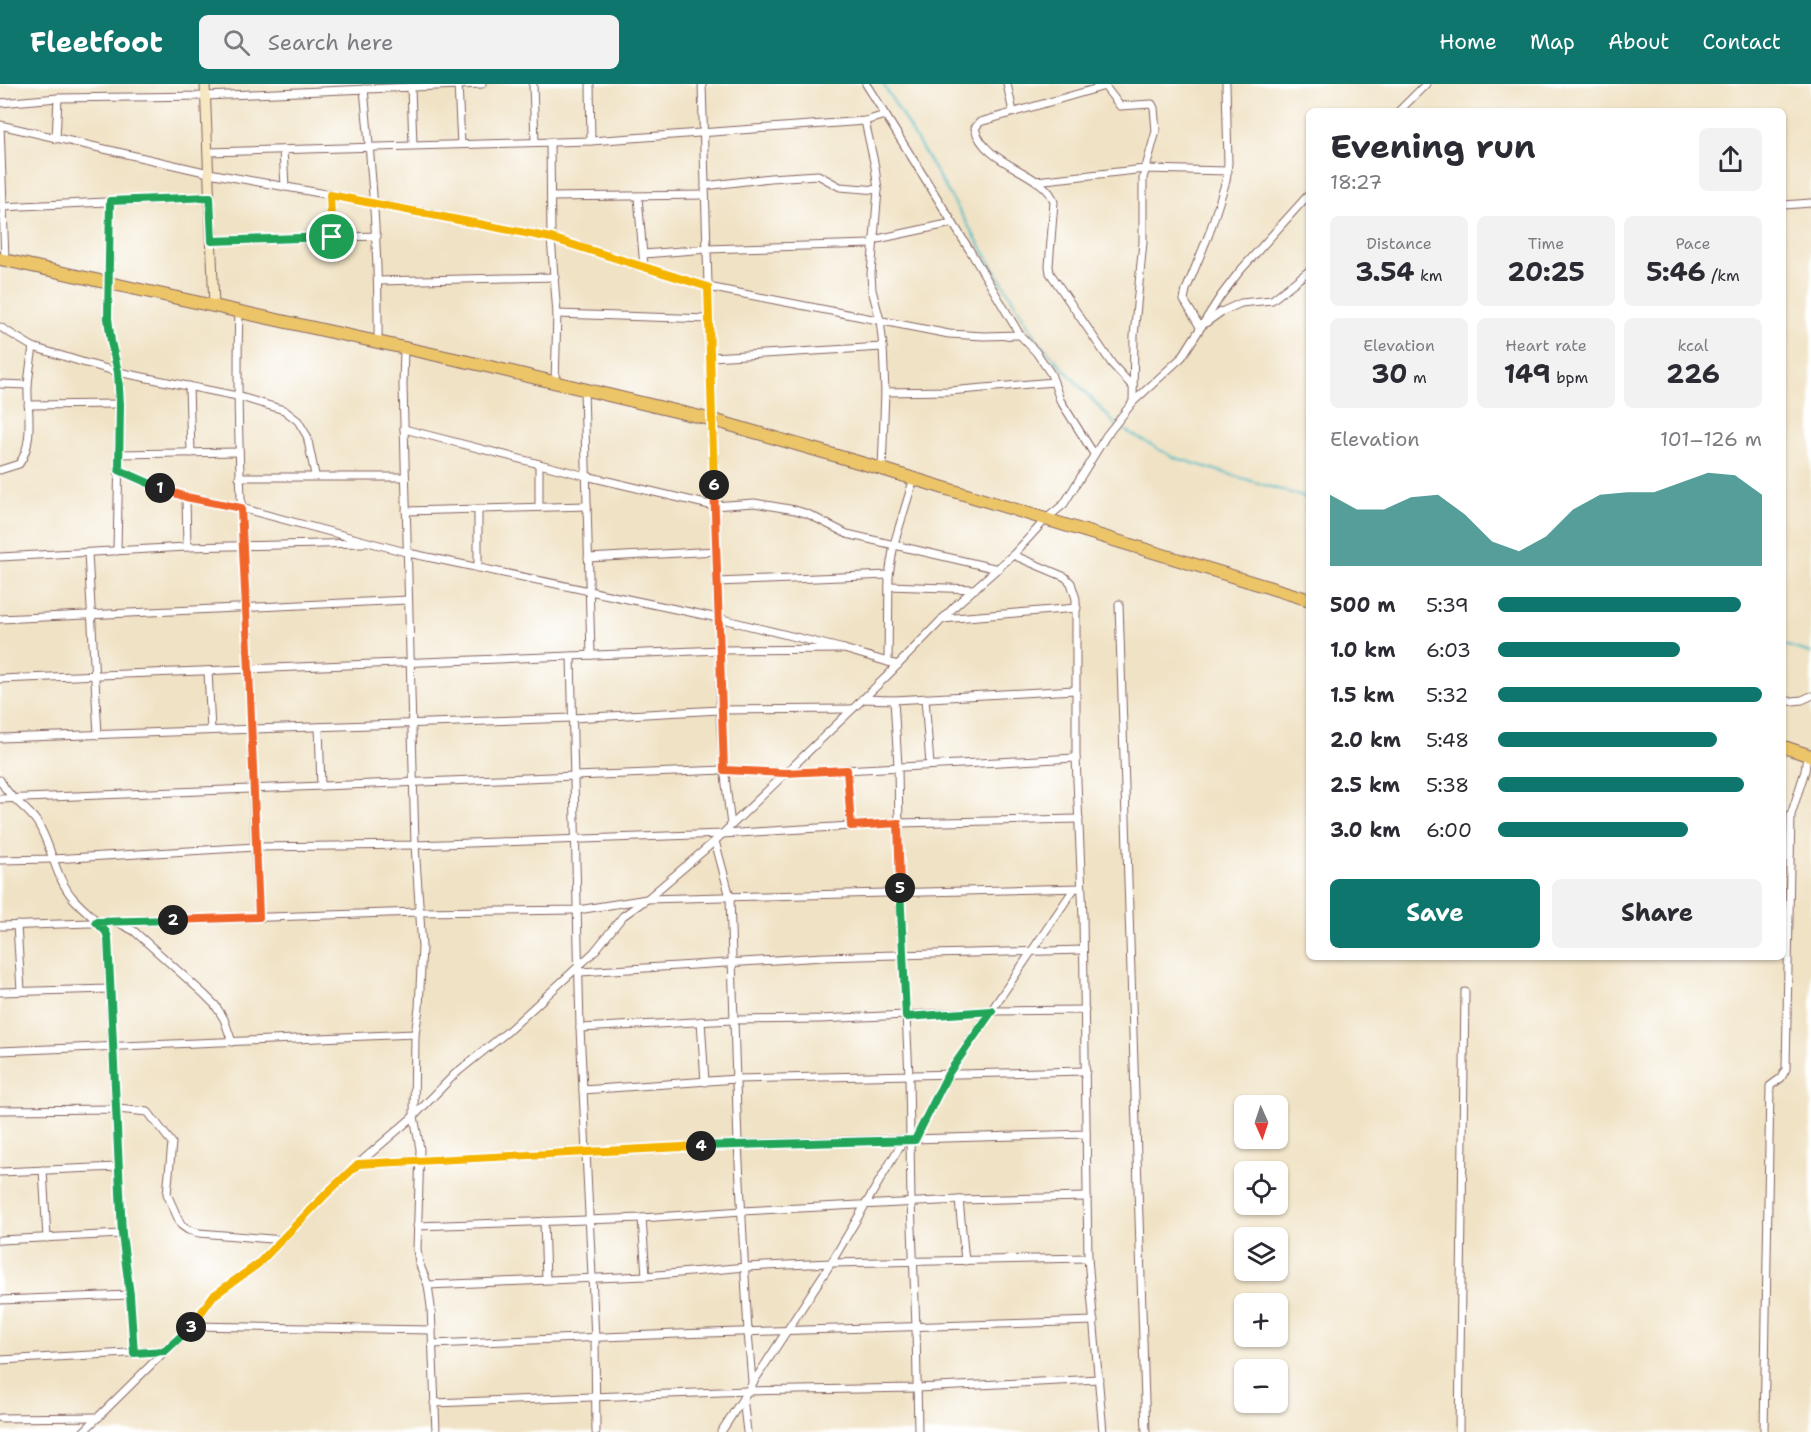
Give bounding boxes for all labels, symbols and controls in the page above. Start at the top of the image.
search box [199,15,619,69]
text: Fleetfoot [30,23,163,61]
icon: search [220,26,253,59]
text: Search here [268,28,393,57]
text: Home [1439,28,1497,56]
text: Map [1530,28,1575,56]
text: About [1608,28,1669,56]
text: Contact [1702,28,1781,56]
text: Evening run [1330,124,1536,169]
button: share [1699,128,1762,191]
text: 18:27 [1330,169,1382,195]
pin [306,211,357,262]
icon: arrive [315,220,348,253]
text: Distance [1366,233,1432,254]
text: Time [1528,233,1564,254]
text: Pace [1675,233,1711,254]
text: 3.54 [1355,254,1415,289]
text: 20:25 [1507,254,1585,289]
text: 5:46 [1646,254,1706,289]
text: km [1415,265,1443,286]
text: /km [1706,265,1740,286]
text: Elevation [1363,335,1435,356]
text: Heart rate [1505,335,1587,356]
text: kcal [1677,335,1709,356]
text: 30 [1371,356,1408,391]
text: 149 [1504,356,1551,391]
text: 226 [1666,356,1720,391]
text: m [1408,367,1427,388]
text: bpm [1551,367,1588,388]
text: Elevation [1330,426,1420,452]
text: 101–126 m [1660,426,1762,452]
pin: 6 [699,470,729,500]
pin: 1 [145,473,175,503]
text: 6 [708,474,720,495]
text: 1 [156,477,164,498]
text: 500 m [1330,592,1396,618]
text: 5:39 [1426,592,1469,618]
text: 1.0 km [1330,637,1395,663]
text: 6:03 [1426,637,1471,663]
text: 1.5 km [1330,682,1394,708]
text: 5:32 [1426,682,1469,708]
text: 2.0 km [1330,727,1401,753]
text: 5:48 [1426,727,1469,753]
text: 2.5 km [1330,772,1400,798]
text: 5:38 [1426,772,1469,798]
text: 3.0 km [1330,817,1401,843]
text: 6:00 [1426,817,1472,843]
pin: 5 [885,873,915,903]
text: 5 [895,877,905,898]
button: Save [1330,879,1540,948]
button: Share [1552,879,1762,948]
pin: 2 [158,905,188,935]
text: 2 [167,909,179,930]
north arrow [1234,1095,1288,1149]
map controls [1234,1095,1288,1413]
pin: 4 [686,1131,716,1161]
text: 4 [695,1135,707,1156]
button: locate [1234,1161,1288,1215]
button: layers [1234,1227,1288,1281]
button: + [1234,1293,1288,1347]
pin: 3 [176,1312,206,1342]
text: 3 [185,1316,197,1337]
button: − [1234,1359,1288,1413]

